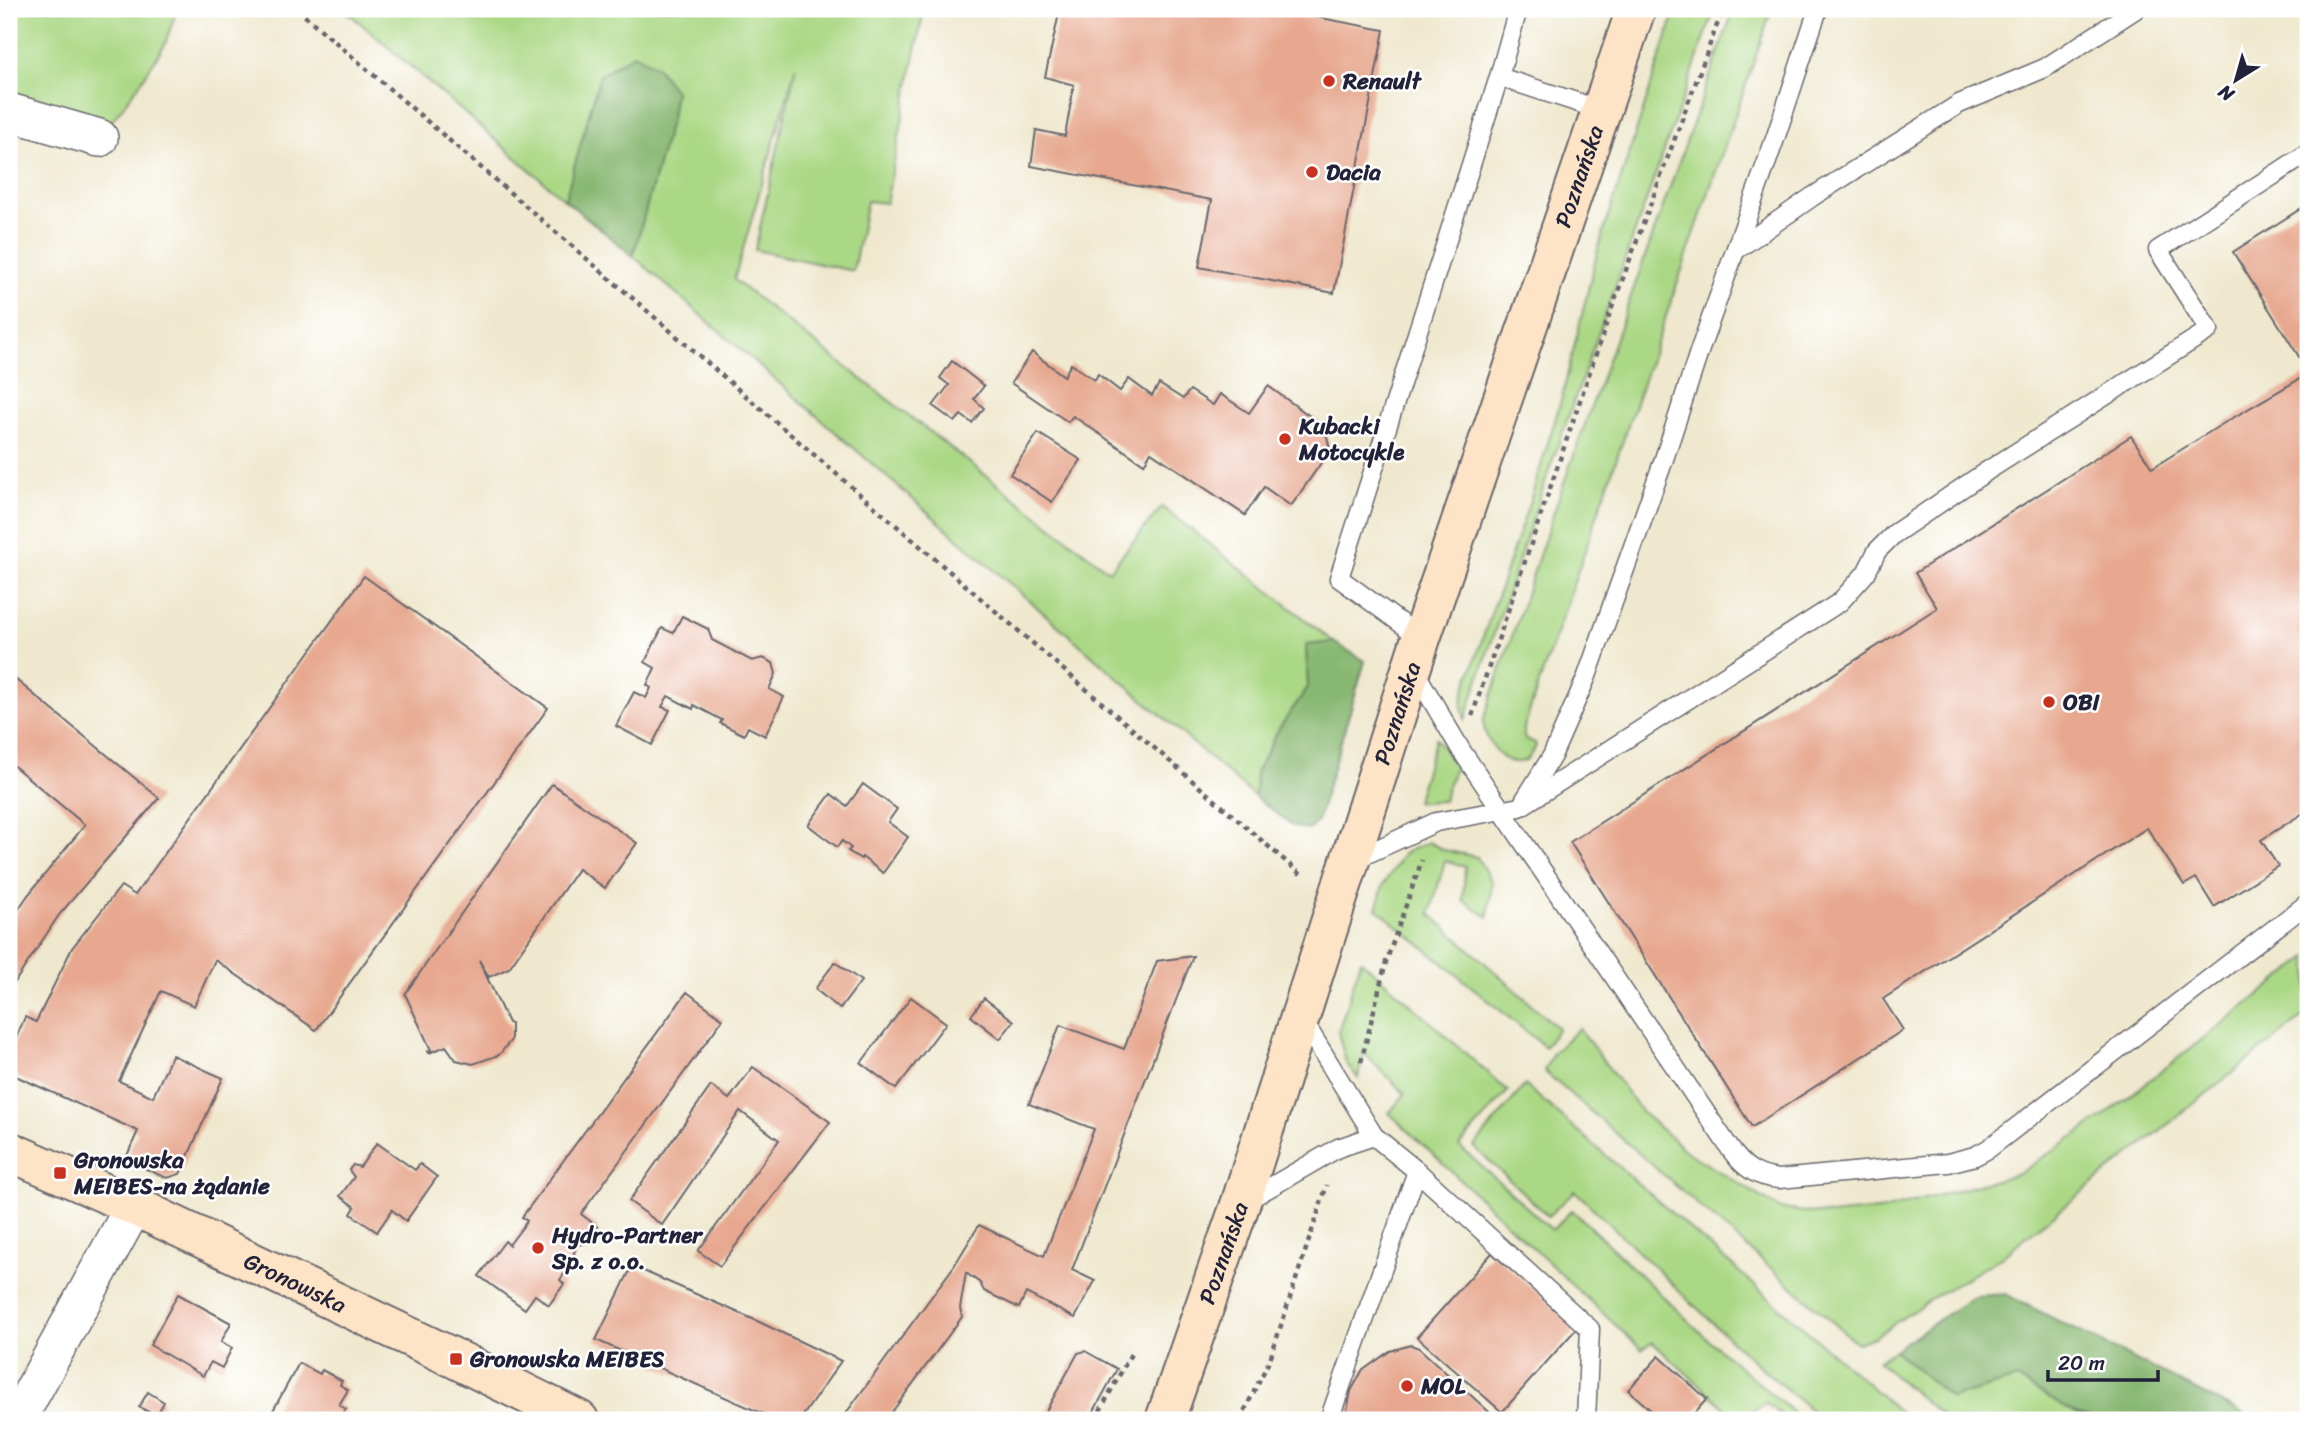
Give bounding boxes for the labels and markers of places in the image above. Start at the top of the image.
place label: Renault [1342,61,1423,102]
marker: Renault [1321,73,1337,89]
place label: Dacia [1326,152,1381,193]
marker: Dacia [1304,164,1320,180]
place label: Kubacki Motocykle [1298,406,1405,473]
marker: Kubacki Motocykle [1277,431,1293,447]
place label: OBI [2063,682,2100,723]
marker: OBI [2041,694,2057,710]
place label: Gronowska MEIBES-na żądanie [73,1140,270,1207]
marker: Gronowska MEIBES-na żądanie [52,1165,68,1181]
place label: Hydro-Partner Sp. z o.o. [551,1215,704,1282]
marker: Hydro-Partner Sp. z o.o. [530,1240,546,1256]
place label: Gronowska MEIBES [469,1339,665,1380]
marker: Gronowska MEIBES [448,1351,464,1367]
place label: MOL [1420,1366,1466,1407]
marker: MOL [1399,1378,1415,1394]

